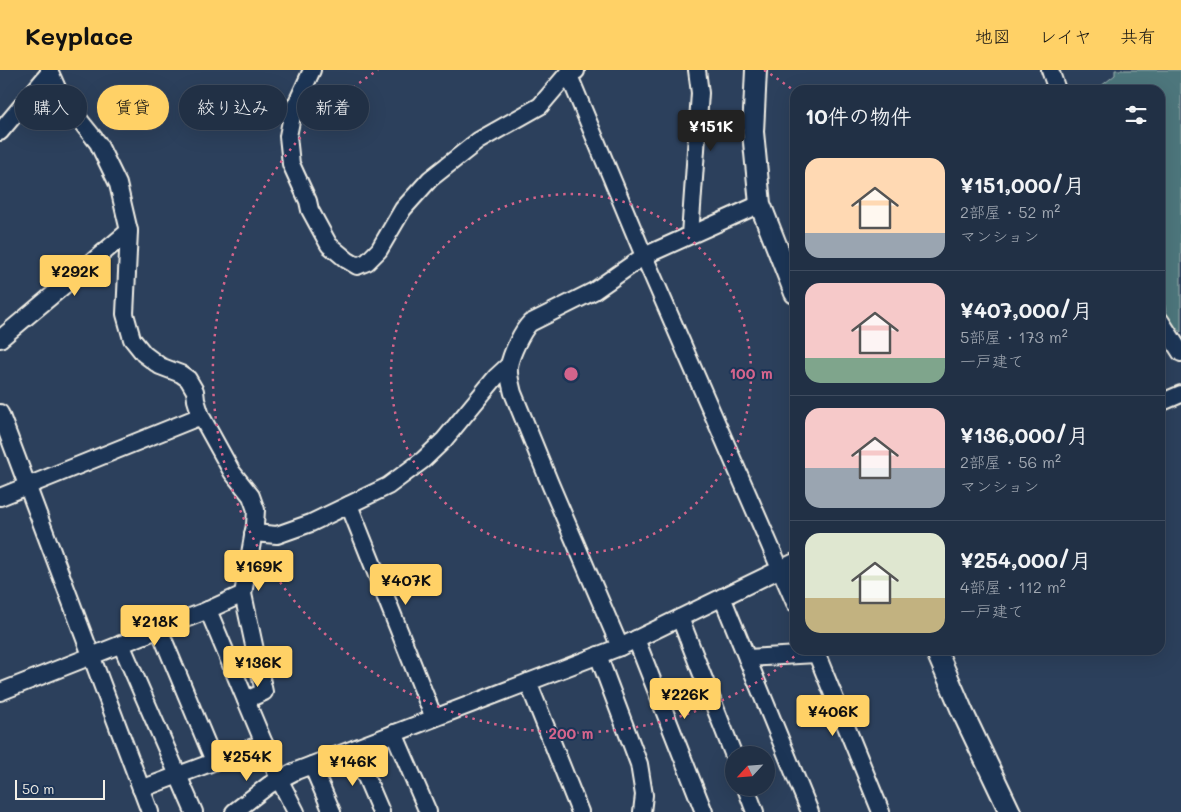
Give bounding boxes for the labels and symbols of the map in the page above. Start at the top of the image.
pin: ¥151K [676,109,746,152]
pin: ¥292K [40,254,110,297]
text: 100 m [729,363,773,383]
centre of rings [562,365,580,383]
pin: ¥169K [224,550,294,592]
pin: ¥407K [371,564,441,606]
pin: ¥218K [120,604,190,647]
pin: ¥136K [223,646,293,688]
pin: ¥226K [650,678,720,720]
pin: ¥406K [798,694,868,737]
text: 200 m [549,723,594,743]
pin: ¥254K [212,740,282,782]
pin: ¥146K [318,744,388,787]
north arrow [725,746,775,796]
scale bar [15,777,105,800]

